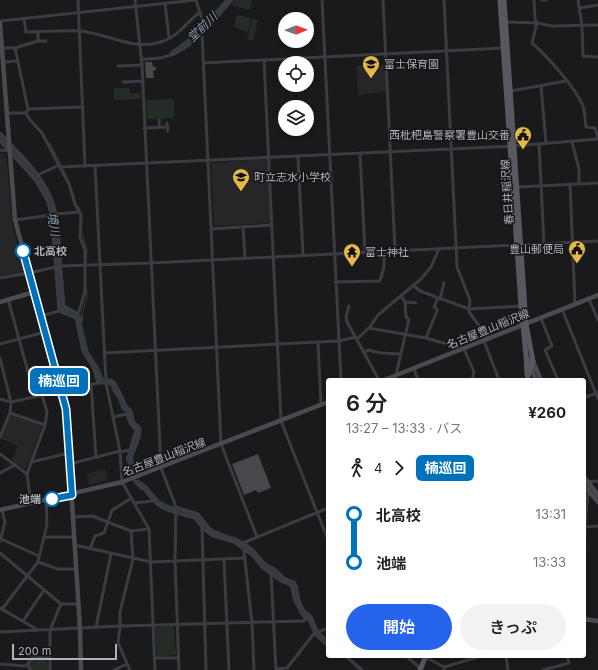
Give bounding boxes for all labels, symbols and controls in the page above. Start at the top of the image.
water label: 堂前川 [184,8,222,45]
north arrow [278,12,314,48]
map controls [278,12,314,136]
school or university icon: 富士保育園 [361,54,381,79]
button: locate [278,56,314,92]
place label: 富士保育園 [384,57,439,71]
button: layers [278,100,314,136]
public building icon: 西枇杷島警察署豊山交番 [513,125,533,150]
place label: 西枇杷島警察署豊山交番 [389,128,510,142]
street label: 春日井稲沢線 [498,159,516,225]
school or university icon: 町立志水小学校 [231,167,251,192]
place label: 町立志水小学校 [254,170,331,184]
water label: 境川 [45,211,63,239]
public building icon: 豊山郵便局 [567,239,587,264]
temple icon: 富士神社 [342,242,362,267]
place label: 豊山郵便局 [509,242,564,256]
marker: 北高校 [15,243,31,259]
place label: 北高校 [34,244,67,258]
place label: 富士神社 [365,245,409,259]
street label: 名古屋豊山稲沢線 [445,306,531,352]
line badge: 楠巡回 [36,368,82,394]
text: 楠巡回 [38,372,80,389]
text: 6 分 [346,390,388,416]
text: ¥260 [528,403,566,422]
text: 13:27 – 13:33 · バス [346,420,462,436]
street label: 名古屋豊山稲沢線 [120,435,208,479]
icon: walk [346,457,368,479]
icon: forward [388,457,410,479]
text: 楠巡回 [424,459,466,476]
text: 4 [374,460,382,476]
marker: 池端 [44,491,60,507]
place label: 池端 [19,492,41,506]
text: 北高校 [376,506,421,525]
text: 13:31 [536,506,566,522]
text: 池端 [376,554,406,573]
text: 13:33 [533,554,566,570]
button: 開始 [346,604,452,650]
button: きっぷ [460,604,566,650]
scale bar [12,642,117,661]
text: 200 m [18,644,51,658]

